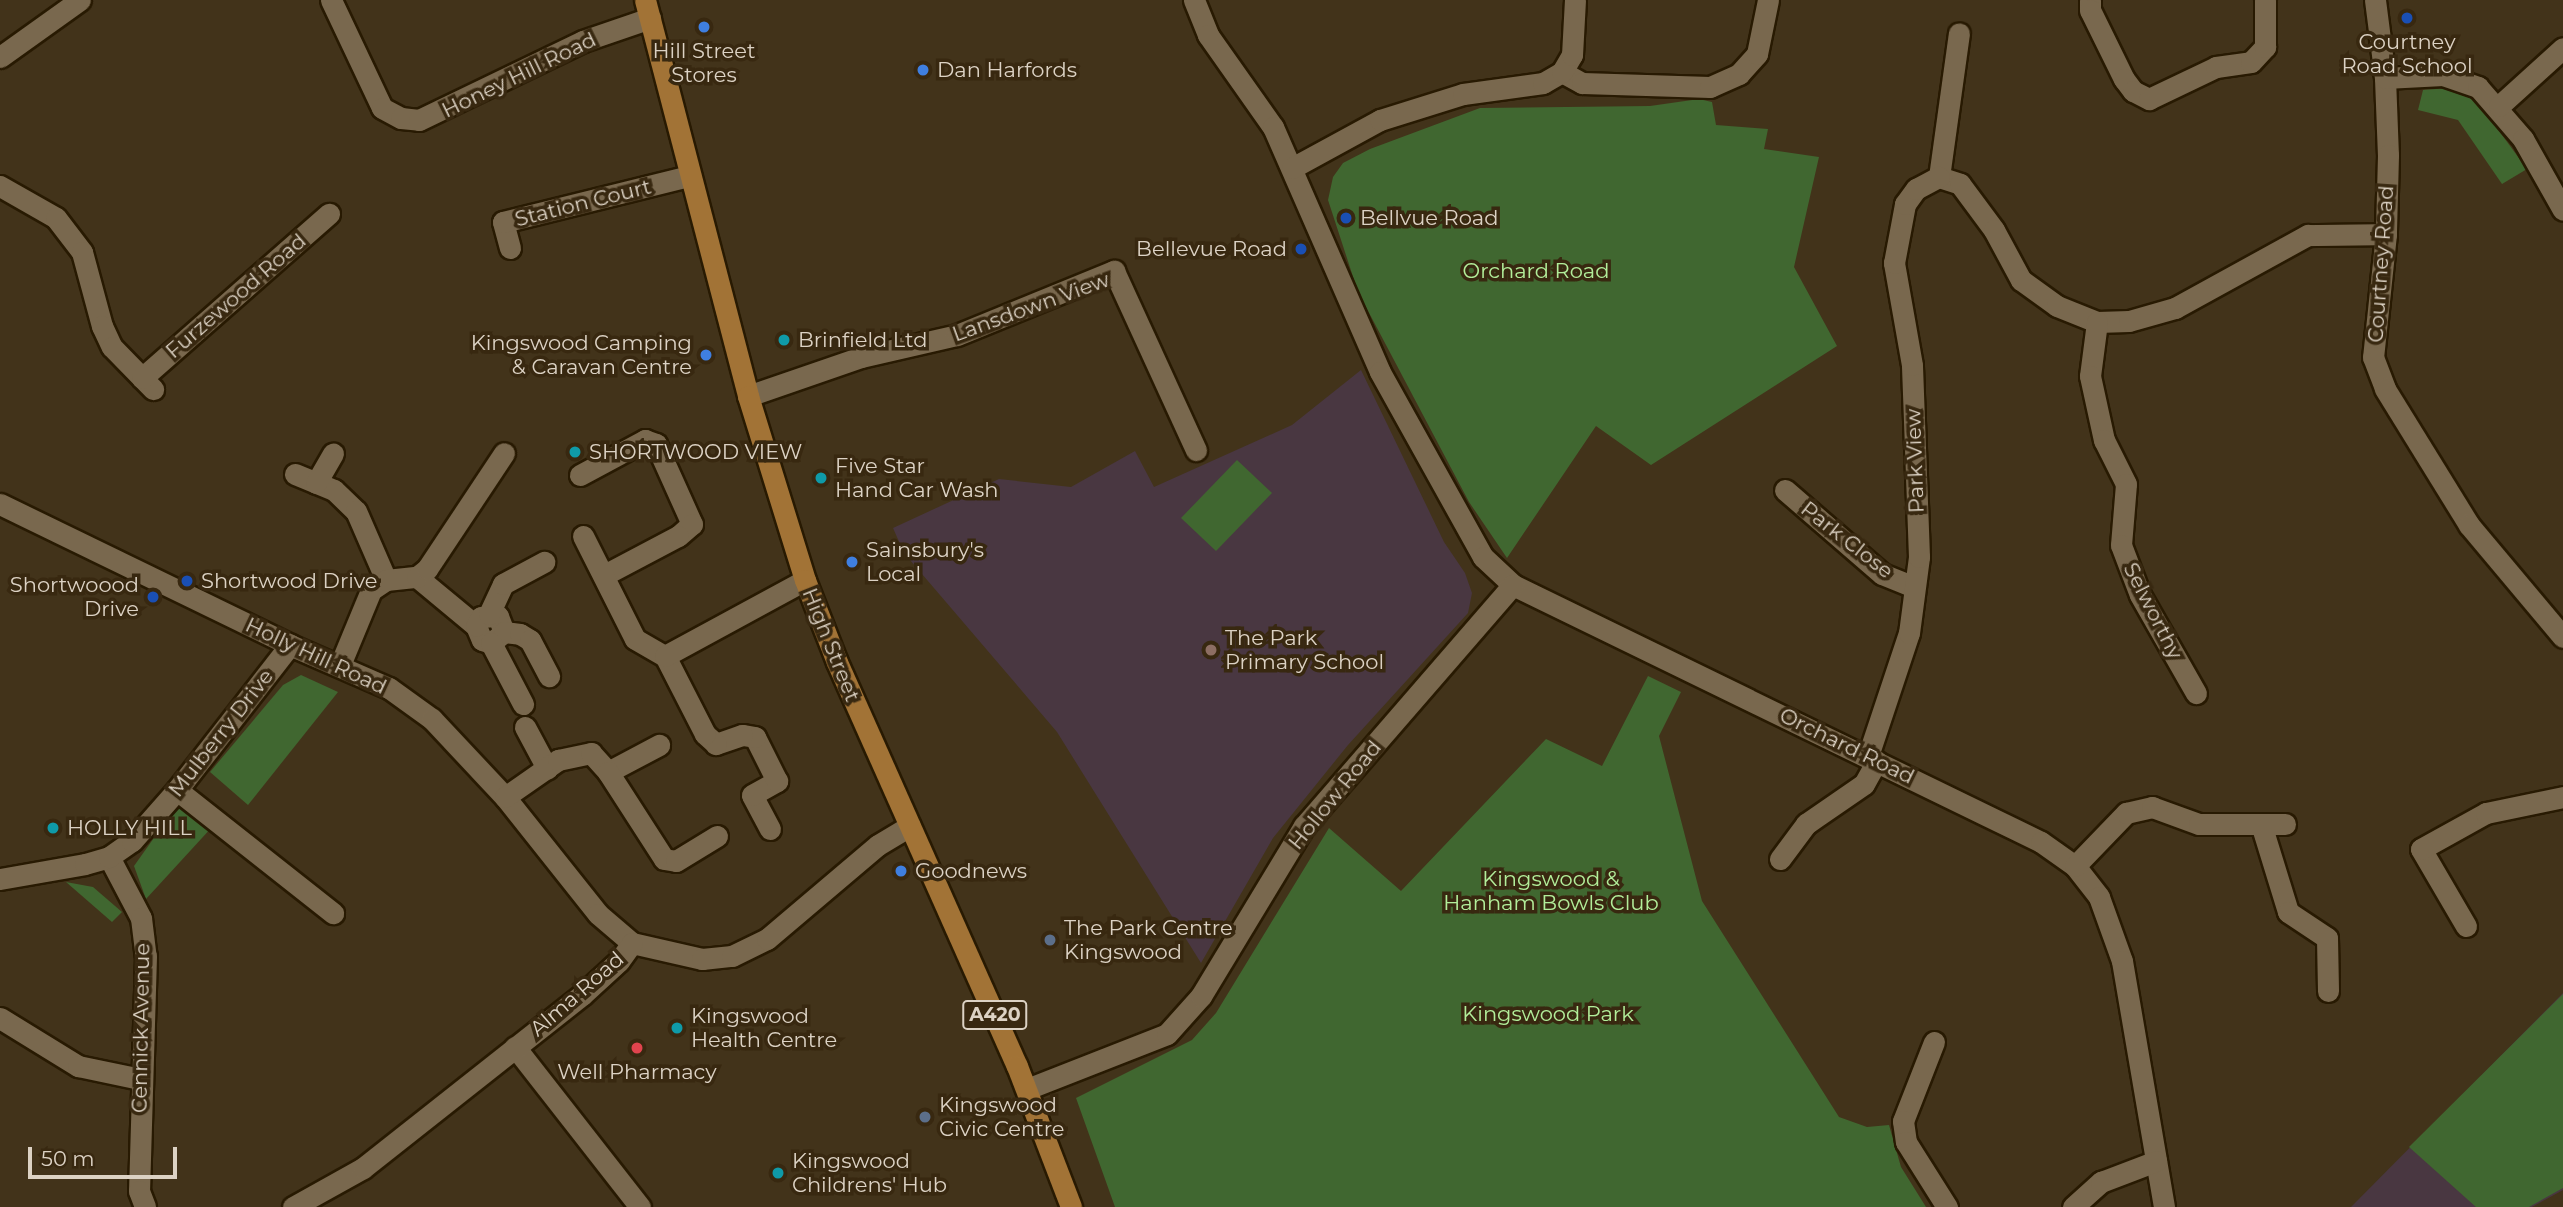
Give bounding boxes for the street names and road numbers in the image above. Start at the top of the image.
street label: Honey Hill Road [438,27,600,123]
street label: Station Court [512,174,654,232]
street label: Courtney Road [2363,185,2399,343]
street label: Furzewood Road [161,228,311,364]
street label: Lansdown View [949,267,1113,347]
street label: Park View [1901,408,1929,514]
street label: Park Close [1796,496,1898,584]
street label: Selworthy [2118,559,2188,663]
street label: High Street [797,585,865,705]
street label: Holly Hill Road [241,612,391,700]
street label: Mulberry Drive [163,664,279,802]
street label: Orchard Road [1775,702,1919,790]
street label: Hollow Road [1283,735,1387,855]
street label: Cennick Avenue [127,943,155,1113]
street label: Alma Road [525,947,629,1041]
road number: A420 [962,1000,1028,1030]

